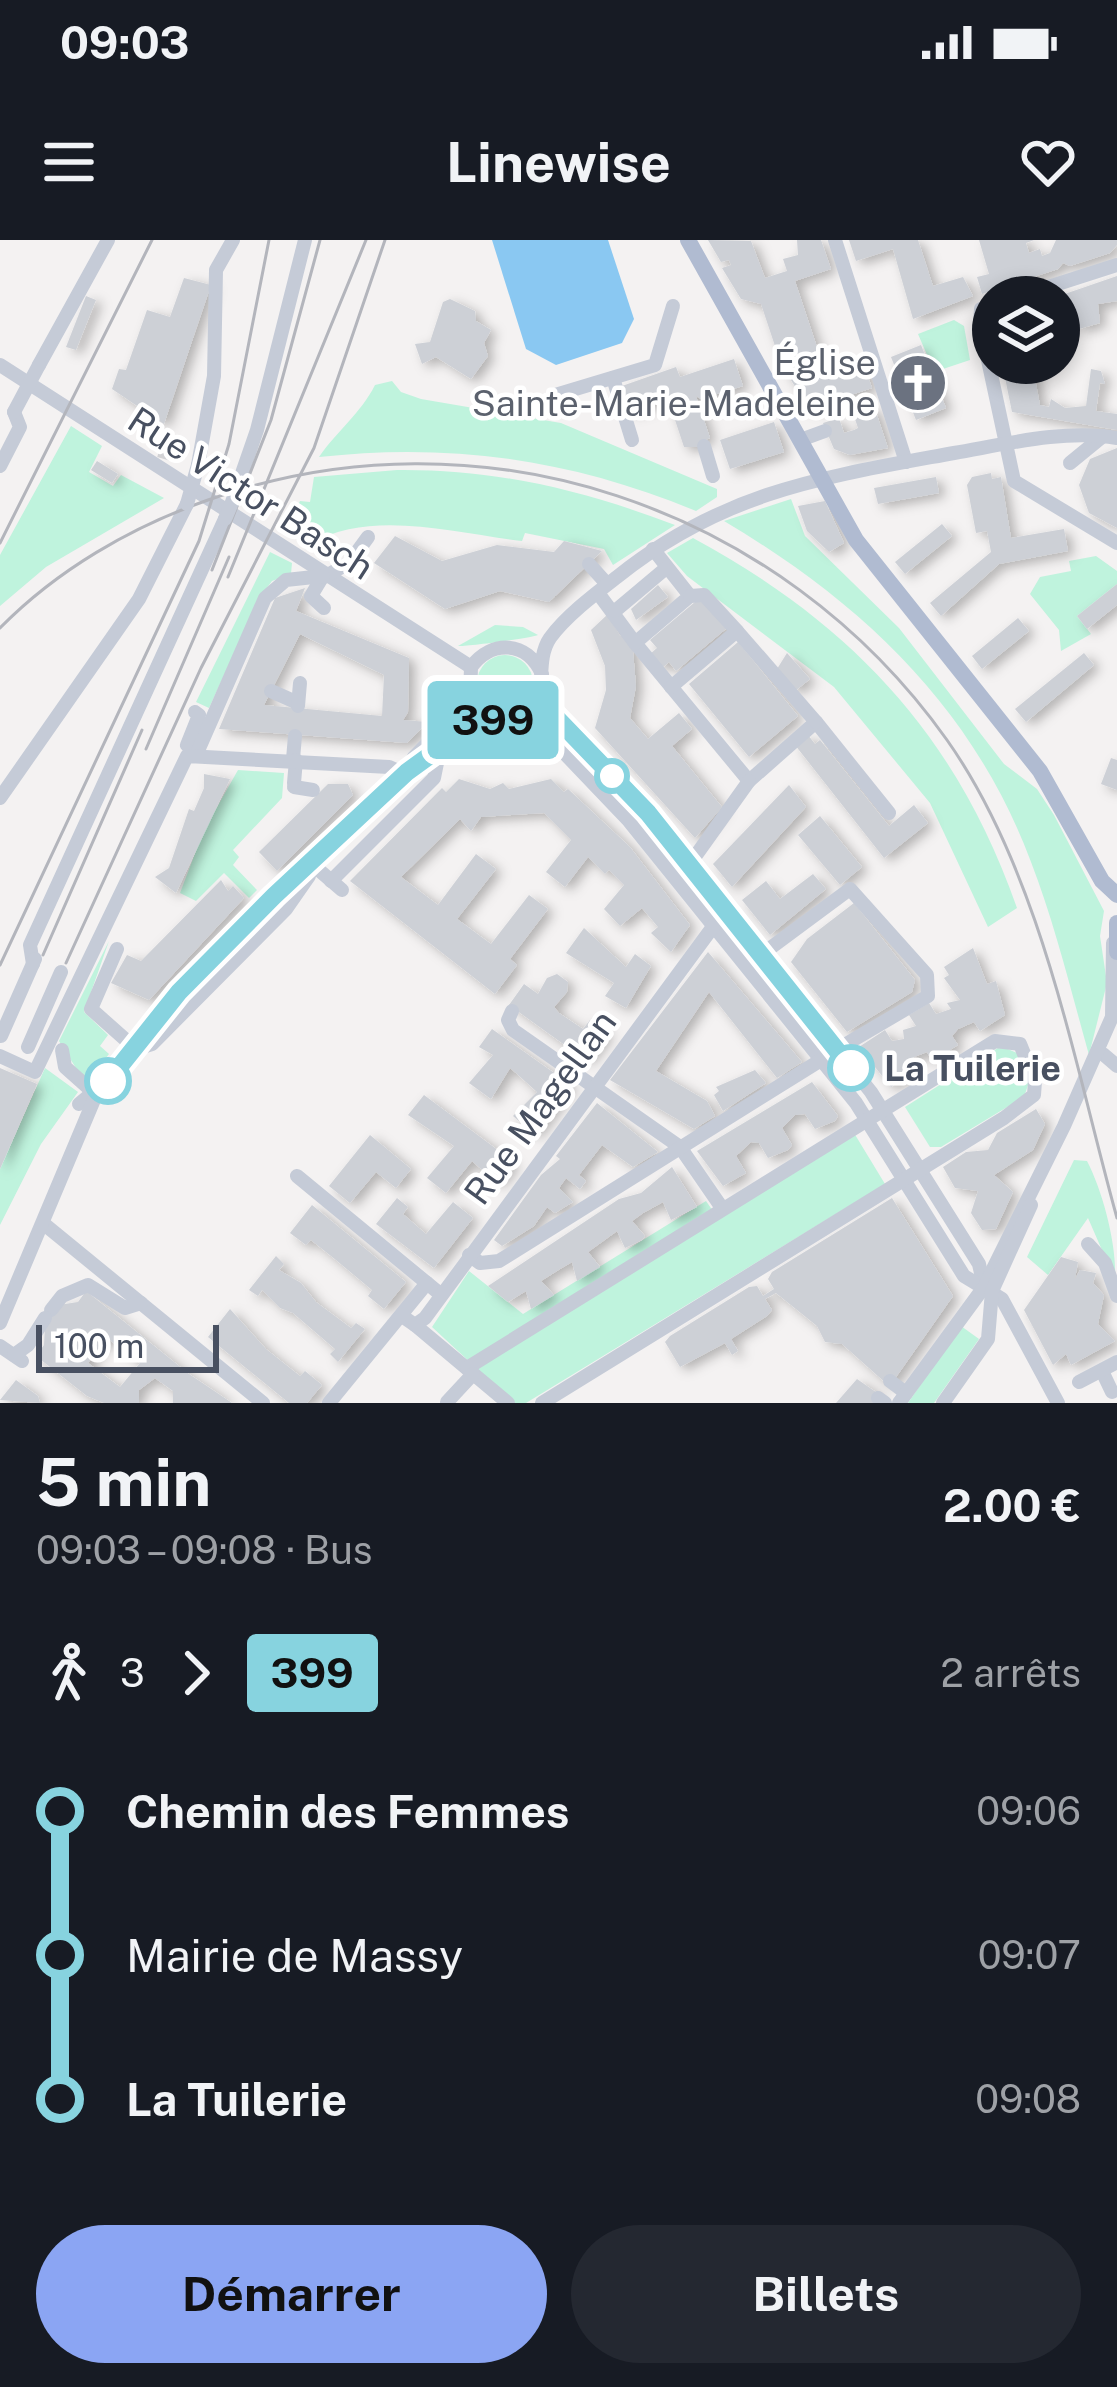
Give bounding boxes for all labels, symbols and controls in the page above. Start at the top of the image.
text: 09:03 [60,16,189,69]
icon: menu [36,129,102,195]
icon: heart [1015,129,1081,195]
text: Linewise [446,131,671,194]
map controls [972,276,1080,384]
button: layers [972,276,1080,384]
place label: Église Sainte-Marie-Madeleine [472,341,876,424]
church icon: Église Sainte-Marie-Madeleine [887,352,949,414]
street label: Rue Victor Basch [121,398,381,588]
line badge: 399 [424,681,562,759]
text: 399 [451,695,535,744]
unlabelled marker [596,760,628,792]
street label: Rue Magellan [456,1002,624,1212]
marker: La Tuilerie [829,1046,873,1090]
place label: La Tuilerie [884,1047,1061,1089]
unlabelled marker [86,1059,130,1103]
scale bar [36,1319,219,1372]
text: 100 m [54,1327,144,1365]
text: 5 min [36,1443,212,1521]
text: 2.00 € [943,1479,1081,1532]
text: 09:03 – 09:08 · Bus [36,1527,373,1573]
icon: walk [36,1640,102,1706]
icon: forward [163,1640,229,1706]
text: 399 [271,1648,354,1697]
text: 3 [120,1650,145,1696]
text: 2 arrêts [941,1650,1081,1696]
text: Chemin des Femmes [126,1785,570,1838]
text: 09:06 [976,1788,1081,1834]
text: Mairie de Massy [126,1929,463,1982]
text: 09:07 [978,1932,1081,1978]
text: La Tuilerie [126,2073,347,2126]
text: 09:08 [975,2076,1081,2122]
button: Démarrer [36,2225,547,2363]
button: Billets [571,2225,1081,2363]

